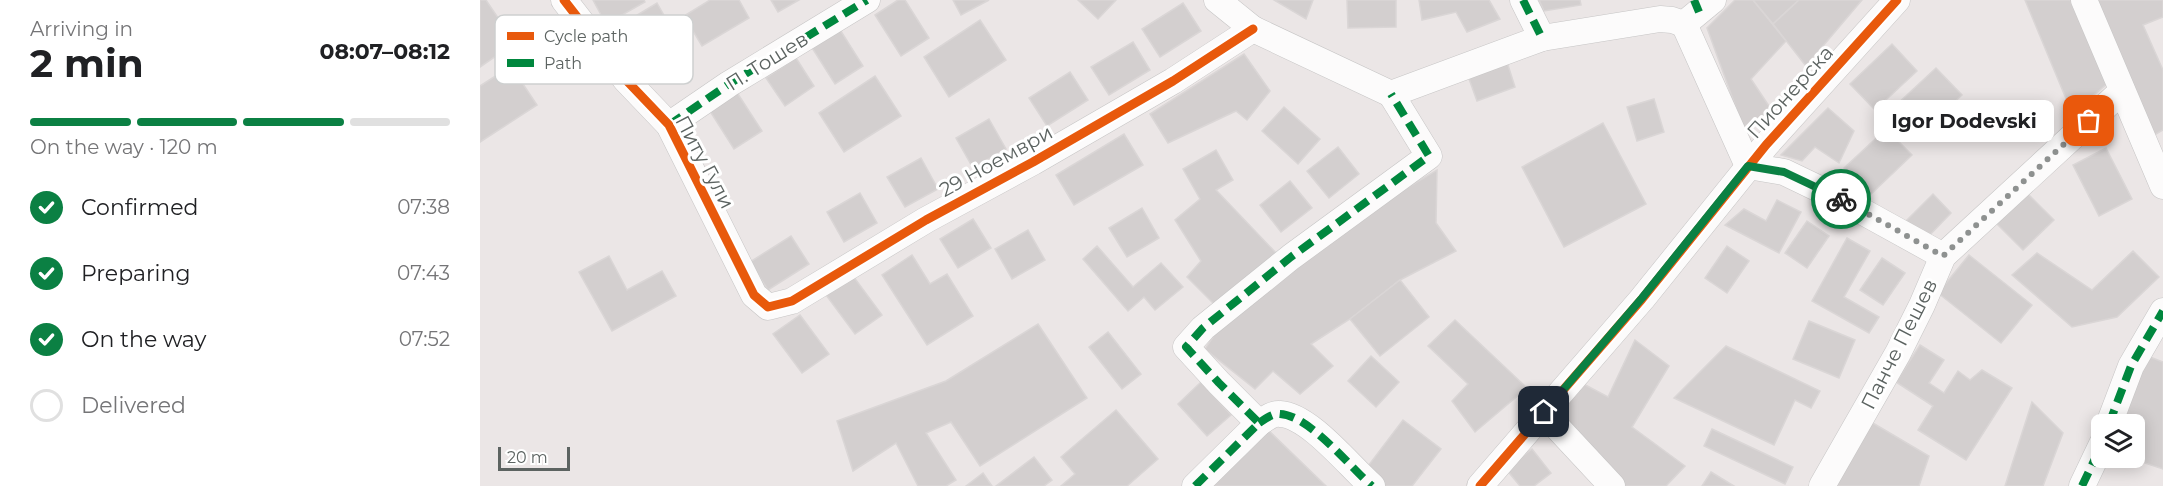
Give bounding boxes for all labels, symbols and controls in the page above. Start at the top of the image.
legend [495,15,693,84]
text: Arriving in [30,17,133,41]
street label: П. Тошев [721,26,813,96]
text: Cycle path [544,27,628,46]
text: 08:07–08:12 [319,38,450,65]
text: 2 min [30,39,144,87]
street label: Пионерска [1742,41,1838,143]
text: Path [544,54,582,73]
pin [2063,95,2114,146]
callout: Igor Dodevski [1873,100,2053,142]
icon: bag [2072,104,2105,137]
text: Igor Dodevski [1891,109,2037,133]
street label: Питу Гули [670,111,740,213]
street label: 29 Ноември [935,120,1057,202]
text: On the way · 120 m [30,135,218,159]
courier [1811,169,1871,229]
icon: bike [1825,183,1858,216]
icon: check [30,191,63,224]
text: Confirmed [81,194,198,221]
text: 07:38 [397,195,450,219]
icon: check [30,257,63,290]
text: Preparing [81,260,190,287]
text: 07:43 [397,261,450,285]
street label: Панче Пешев [1856,275,1942,413]
icon: check [30,323,63,356]
text: On the way [81,326,206,353]
text: 07:52 [399,327,450,351]
pin [1518,386,1569,437]
text: Delivered [81,392,186,419]
icon: home [1527,395,1560,428]
map controls [2091,414,2145,468]
button: layers [2091,414,2145,468]
scale bar [498,444,570,472]
text: 20 m [507,448,548,467]

